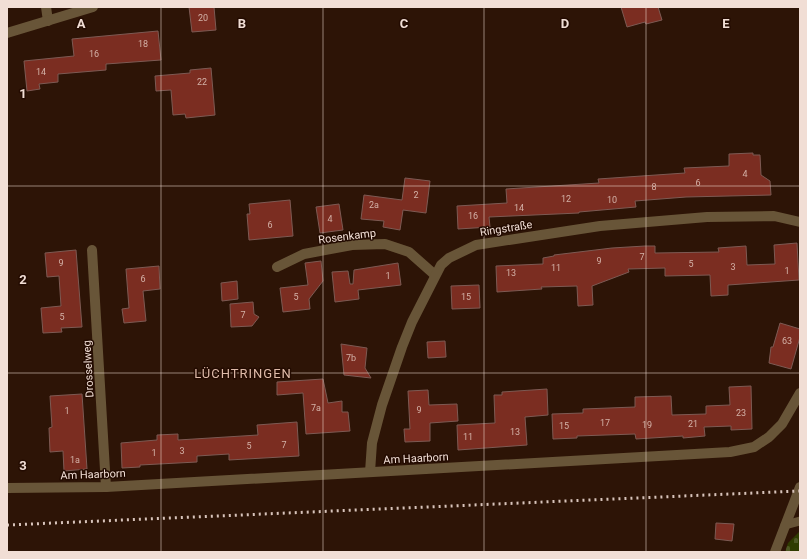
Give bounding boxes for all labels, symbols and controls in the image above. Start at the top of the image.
house number: 20 [198,13,208,23]
text: A [77,16,86,31]
text: B [238,16,246,31]
text: C [400,16,409,31]
text: D [561,16,569,31]
text: E [722,16,730,31]
house number: 18 [138,39,148,49]
house number: 16 [89,49,99,59]
house number: 14 [36,67,46,77]
house number: 22 [197,77,207,87]
text: 1 [19,86,27,101]
house number: 4 [742,169,748,179]
house number: 6 [695,178,701,188]
house number: 8 [651,182,657,192]
house number: 2 [413,190,419,200]
house number: 12 [561,194,571,204]
house number: 10 [607,195,617,205]
house number: 2a [369,200,379,210]
house number: 14 [514,203,524,213]
house number: 16 [468,211,478,221]
house number: 4 [327,214,333,224]
street label: Ringstraße [479,218,533,239]
house number: 6 [267,220,273,230]
street label: Rosenkamp [317,227,377,246]
house number: 7 [639,252,645,262]
house number: 9 [596,256,602,266]
house number: 9 [58,258,64,268]
house number: 5 [688,259,694,269]
house number: 3 [730,262,736,272]
house number: 11 [551,263,561,273]
house number: 1 [784,266,790,276]
house number: 13 [506,268,516,278]
house number: 1 [385,271,391,281]
text: 2 [19,272,27,287]
house number: 6 [140,274,146,284]
house number: 5 [293,292,299,302]
house number: 15 [461,292,471,302]
house number: 7 [240,310,246,320]
house number: 5 [59,312,65,322]
house number: 63 [782,336,792,346]
street label: Drosselweg [81,340,96,398]
house number: 7b [346,353,356,363]
district label: LÜCHTRINGEN [194,366,292,381]
house number: 7a [311,403,321,413]
house number: 9 [416,405,422,415]
house number: 1 [64,406,70,416]
house number: 23 [736,408,746,418]
house number: 17 [600,418,610,428]
house number: 21 [688,419,698,429]
house number: 19 [642,420,652,430]
house number: 15 [559,421,569,431]
house number: 13 [510,427,520,437]
house number: 11 [463,432,473,442]
house number: 7 [281,440,287,450]
house number: 5 [246,441,252,451]
house number: 3 [179,446,185,456]
house number: 1 [151,448,157,458]
street label: Am Haarborn [383,450,449,467]
house number: 1a [70,455,80,465]
text: 3 [19,458,27,473]
street label: Am Haarborn [60,467,126,482]

